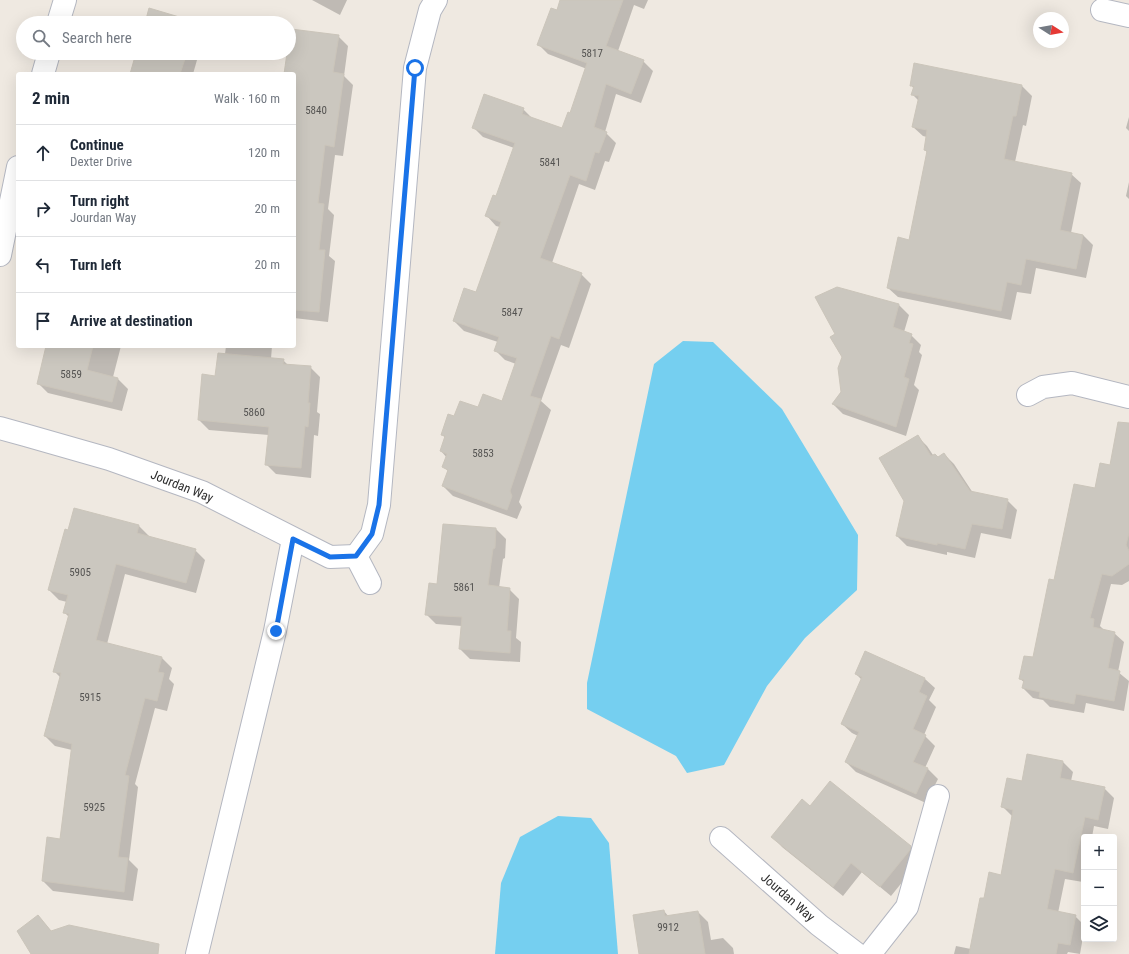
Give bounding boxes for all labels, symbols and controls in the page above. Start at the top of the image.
north arrow [1033,12,1069,48]
search box [16,16,296,60]
icon: search [30,27,52,49]
text: Search here [62,29,132,47]
house number: 5817 [581,47,603,60]
route start [406,59,424,77]
text: 2 min [32,88,70,108]
text: Walk · 160 m [214,91,280,106]
house number: 5840 [305,104,327,117]
text: Continue [70,136,124,154]
icon: ahead [32,142,54,164]
text: 120 m [248,145,280,160]
text: Dexter Drive [70,154,132,169]
house number: 5841 [539,156,561,169]
text: Turn right [70,192,129,210]
icon: right [32,198,54,220]
text: 20 m [254,201,280,216]
text: Jourdan Way [70,210,136,225]
icon: left [32,254,54,276]
text: Turn left [70,256,121,274]
text: 20 m [254,257,280,272]
house number: 5847 [501,306,523,319]
icon: arrive [32,310,54,332]
text: Arrive at destination [70,312,193,330]
house number: 5859 [60,368,82,381]
house number: 5860 [243,406,265,419]
house number: 5853 [472,447,494,460]
street label: Jourdan Way [149,467,216,506]
house number: 5905 [69,566,91,579]
house number: 5861 [453,581,475,594]
route end [267,622,285,640]
house number: 5915 [79,691,101,704]
house number: 5925 [83,801,105,814]
map controls [1081,834,1117,942]
button: + [1081,834,1117,870]
street label: Jourdan Way [758,870,818,925]
button: − [1081,870,1117,906]
button: layers [1081,906,1117,942]
house number: 9912 [657,921,679,934]

